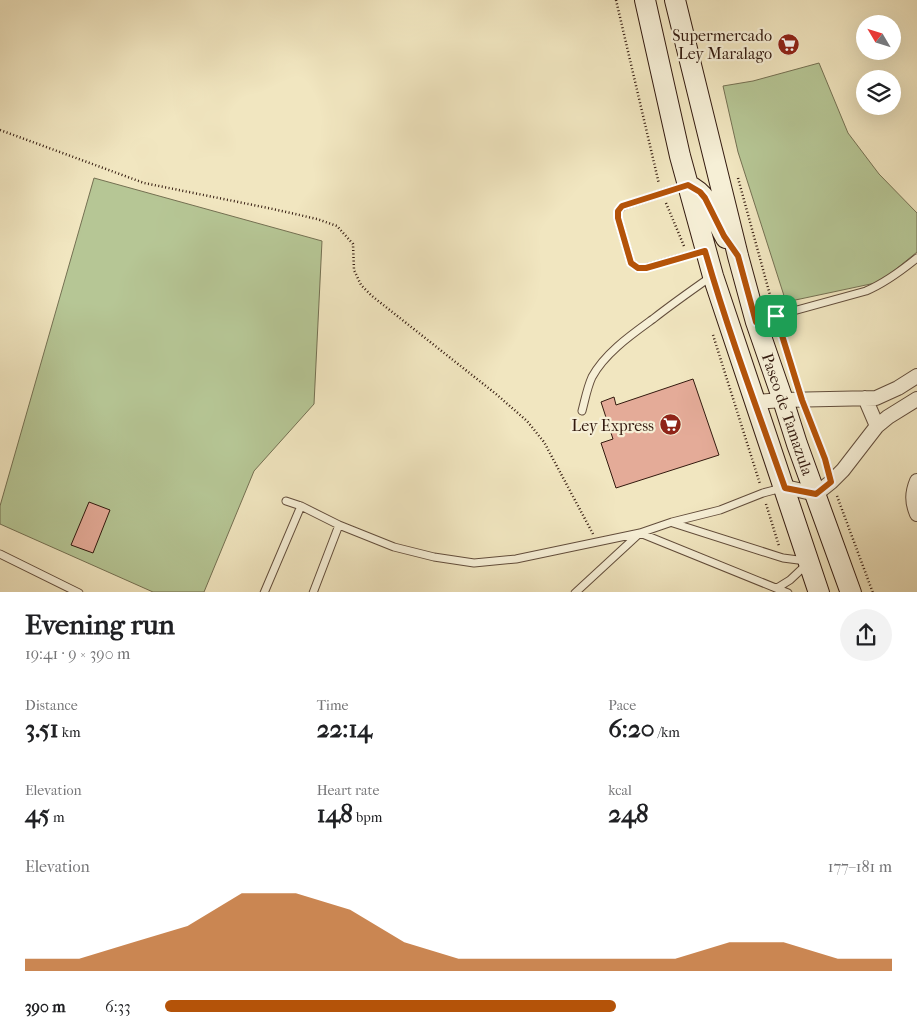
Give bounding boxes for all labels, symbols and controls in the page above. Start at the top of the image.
north arrow [856,15,901,60]
map controls [856,15,901,115]
place label: Supermercado Ley Maralago [672,26,772,63]
supermarket icon: Supermercado Ley Maralago [776,32,800,56]
button: layers [856,70,901,115]
pin [755,295,797,337]
icon: arrive [762,302,790,330]
street label: Paseo de Tamazula [758,351,818,478]
supermarket icon: Ley Express [658,413,682,437]
place label: Ley Express [572,416,654,435]
text: Evening run [25,608,175,641]
button: share [840,609,892,661]
text: 19:41 · 9 × 390 m [25,644,130,663]
text: Distance [25,697,78,714]
text: Time [317,697,348,714]
text: Pace [608,697,636,714]
text: 3.51 [25,714,59,743]
text: 22:14 [317,714,372,743]
text: 6:20 [608,714,655,743]
text: km [59,724,81,741]
text: /km [655,724,680,741]
text: Elevation [25,782,82,799]
text: Heart rate [317,782,379,799]
text: kcal [608,782,632,799]
text: 45 [25,799,50,828]
text: 148 [317,799,353,828]
text: 248 [608,799,649,828]
text: m [50,809,65,826]
text: bpm [353,809,382,826]
text: Elevation [25,857,90,876]
text: 177–181 m [828,857,892,876]
text: 390 m [25,997,66,1016]
text: 6:33 [105,997,131,1016]

